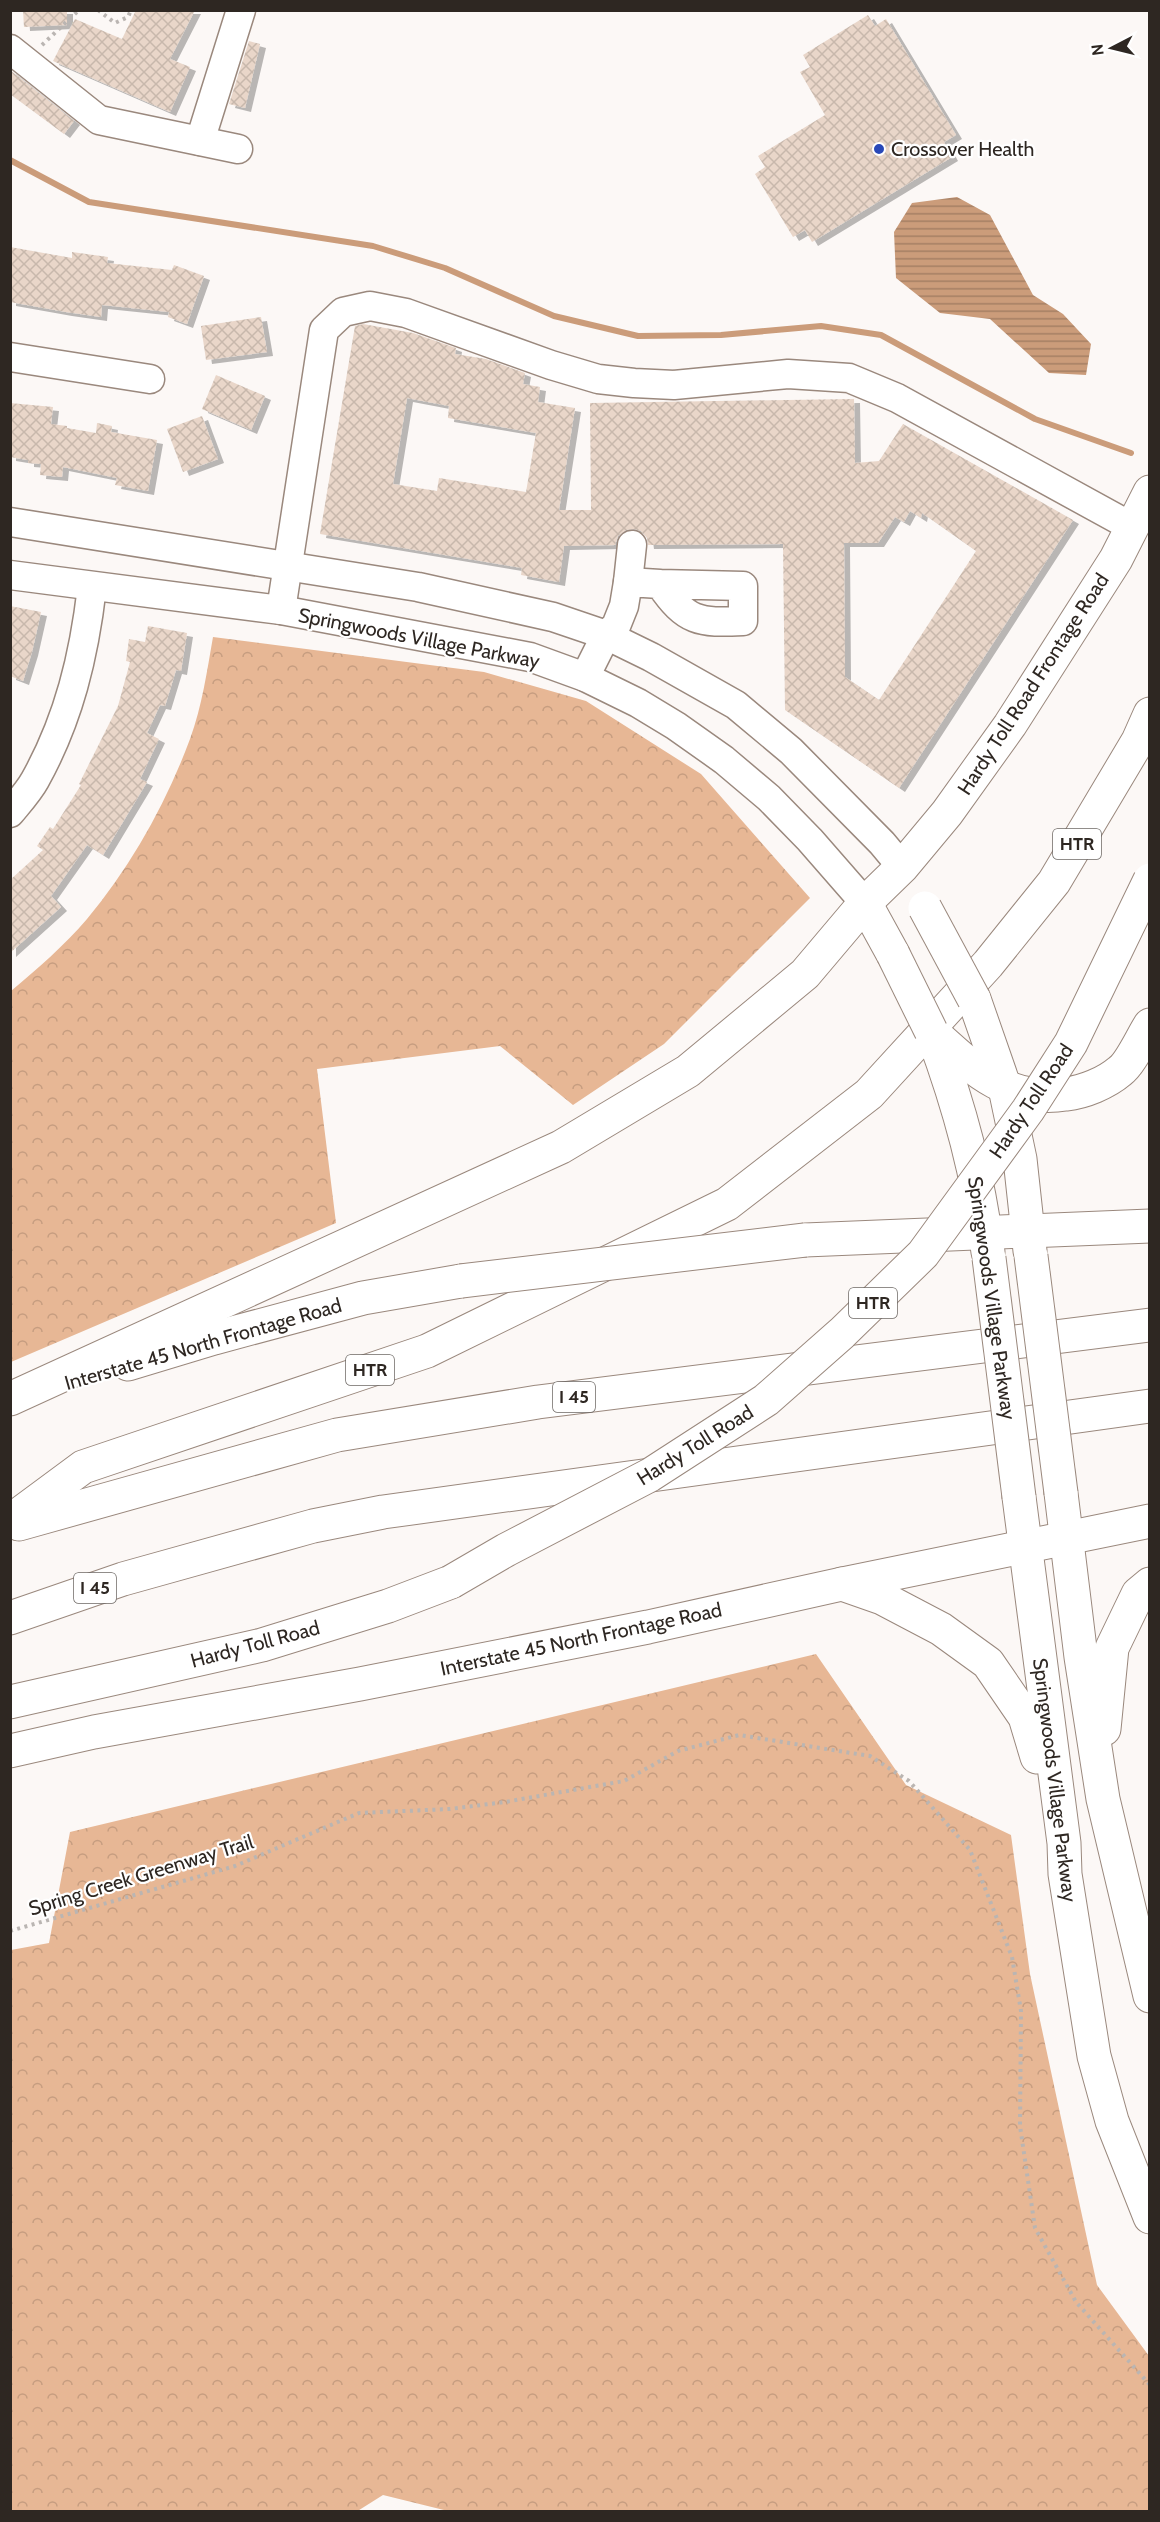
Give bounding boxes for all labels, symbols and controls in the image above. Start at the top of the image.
north arrow [1082,18,1142,78]
text: N [1087,43,1108,57]
place label: Crossover Health [891,137,1034,161]
marker: Crossover Health [872,142,886,156]
street label: Hardy Toll Road Frontage Road [952,569,1114,799]
street label: Springwoods Village Parkway [296,603,542,673]
road number: HTR [1053,829,1101,859]
street label: Hardy Toll Road [984,1039,1078,1163]
street label: Springwoods Village Parkway [963,1175,1021,1421]
road number: HTR [849,1288,897,1318]
street label: Interstate 45 North Frontage Road [62,1293,344,1395]
road number: HTR [346,1355,394,1385]
road number: I 45 [553,1382,595,1412]
street label: Hardy Toll Road [632,1400,758,1490]
road number: I 45 [74,1573,116,1603]
street label: Interstate 45 North Frontage Road [438,1597,724,1681]
street label: Hardy Toll Road [188,1615,322,1673]
street label: Springwoods Village Parkway [1028,1657,1082,1903]
street label: Spring Creek Greenway Trail [26,1829,257,1921]

